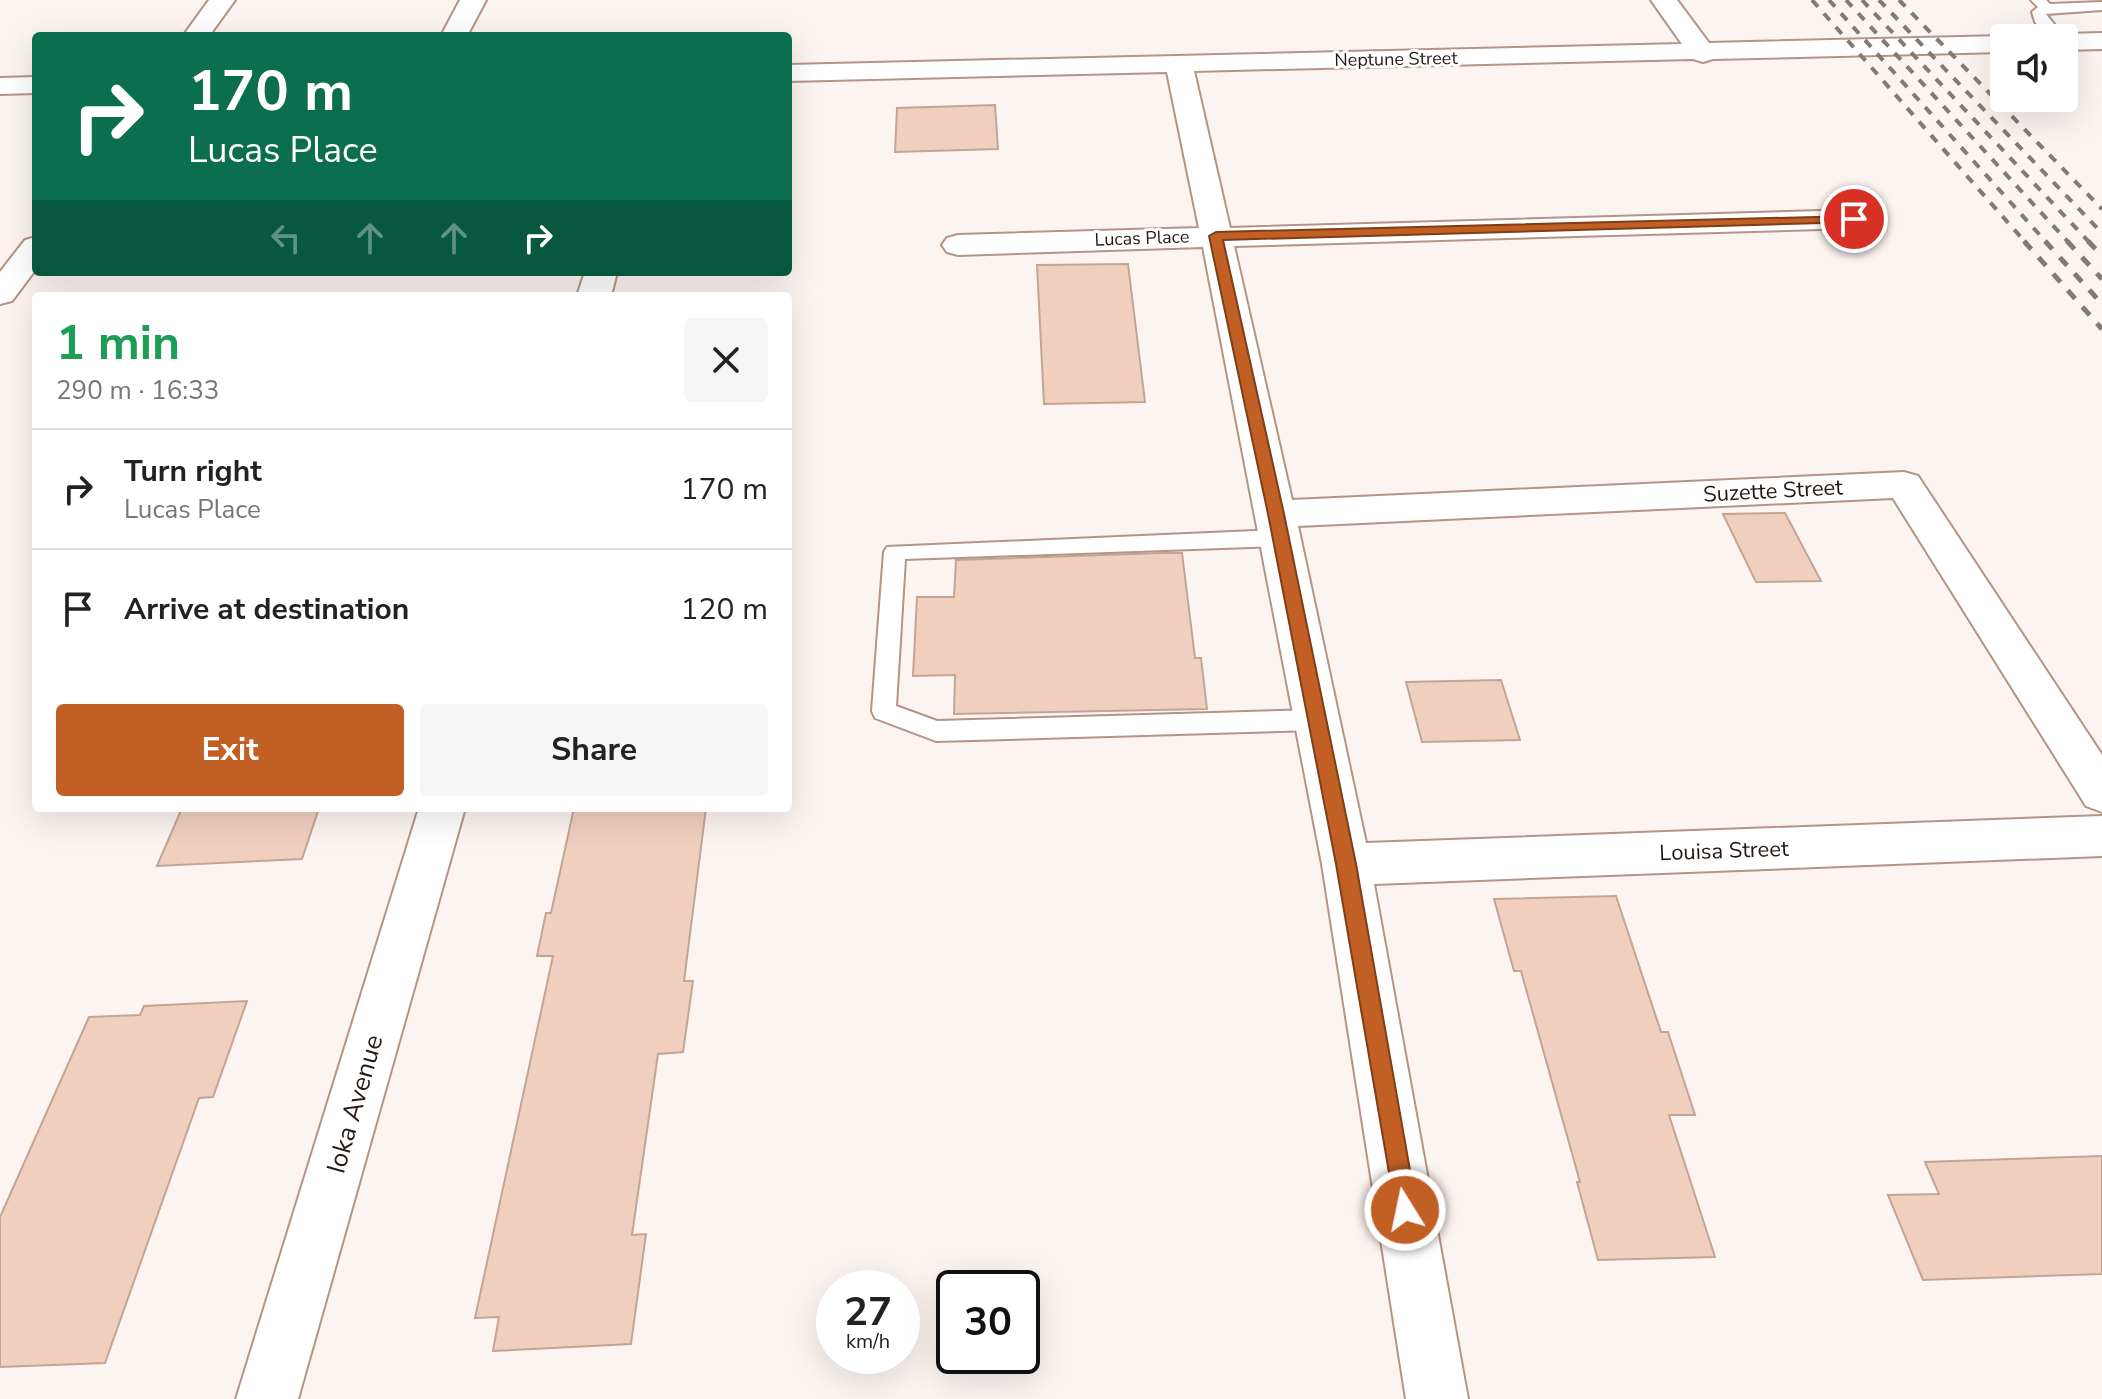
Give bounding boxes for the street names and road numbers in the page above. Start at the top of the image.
street label: Neptune Street [1334,46,1459,72]
street label: Lucas Place [1094,224,1190,252]
street label: Suzette Street [1702,472,1844,510]
street label: Louisa Street [1659,834,1789,868]
street label: Ioka Avenue [318,1030,392,1178]

